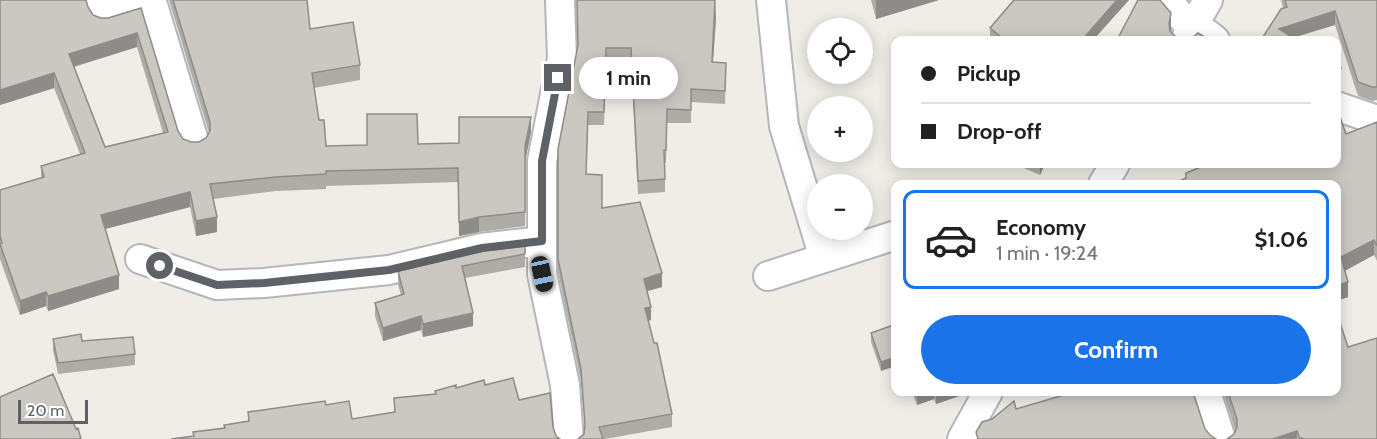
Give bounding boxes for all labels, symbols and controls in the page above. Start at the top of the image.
map controls [807,18,873,240]
button: locate [807,18,873,84]
callout: 1 min [579,57,678,99]
text: Pickup [957,60,1021,87]
route end [544,64,571,91]
text: 1 min [606,66,651,90]
button: + [807,96,873,162]
text: Drop-off [957,118,1041,145]
button: − [807,174,873,240]
icon: car [924,213,978,267]
text: Economy [996,214,1086,241]
text: $1.06 [1255,226,1308,253]
text: 1 min · 19:24 [996,241,1098,265]
route start [146,252,173,279]
car [529,255,555,293]
button: Confirm [921,315,1311,384]
scale bar [18,397,88,424]
text: 20 m [27,401,64,420]

